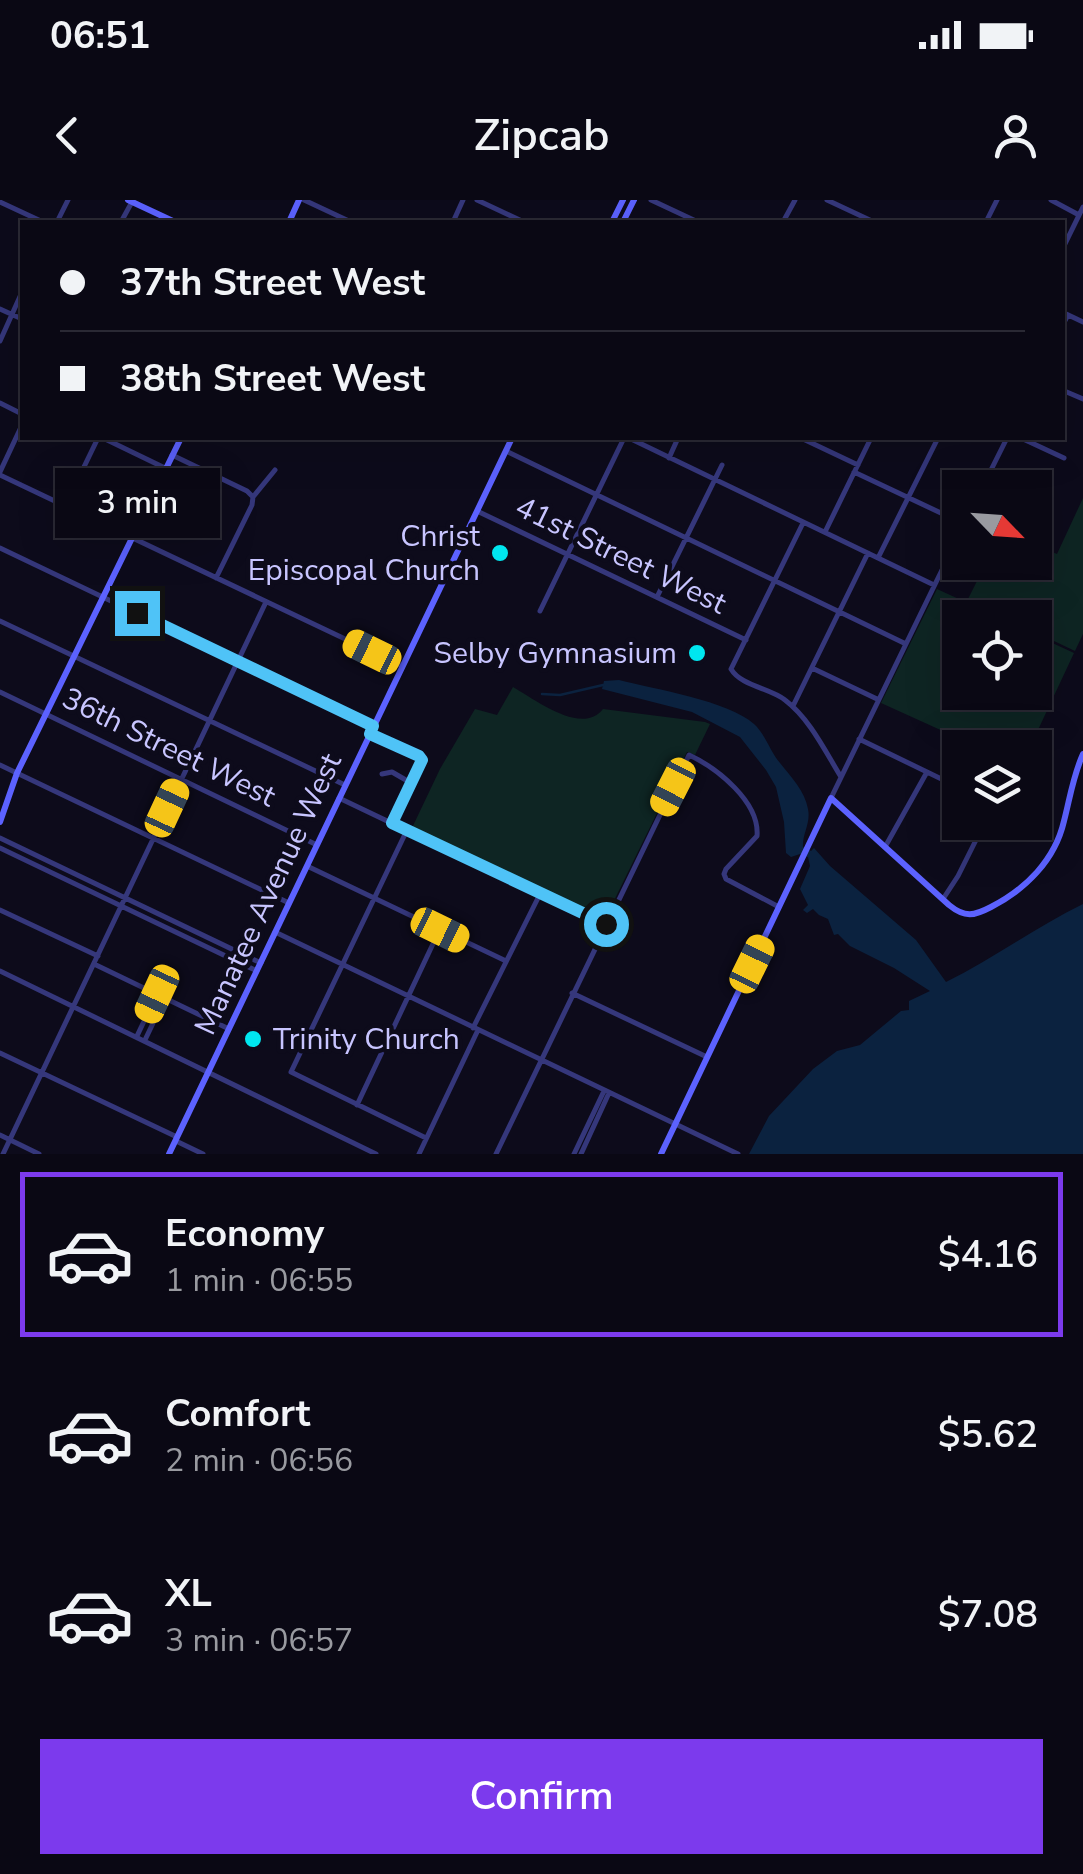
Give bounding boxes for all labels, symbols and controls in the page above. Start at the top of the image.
text: 06:51 [50,10,151,61]
text: Zipcab [474,105,609,166]
icon: back [40,108,95,163]
icon: person [988,108,1043,163]
text: 37th Street West [120,257,425,308]
text: 38th Street West [120,353,425,404]
callout: 3 min [54,468,220,538]
north arrow [942,470,1052,580]
map controls [942,470,1052,840]
text: 3 min [97,481,178,524]
street label: 41st Street West [508,487,734,625]
place label: Christ Episcopal Church [248,516,480,591]
marker: Christ Episcopal Church [489,542,511,564]
route end [115,591,160,636]
button: locate [942,600,1052,710]
car [338,625,406,679]
place label: Selby Gymnasium [434,633,677,674]
marker: Selby Gymnasium [686,642,708,664]
street label: 36th Street West [55,678,283,817]
button: layers [942,730,1052,840]
street label: Manatee Avenue West [185,746,352,1042]
car [646,753,700,821]
car [141,774,193,842]
route start [584,902,629,947]
car [406,903,474,957]
car [725,930,779,998]
car [131,960,183,1028]
place label: Trinity Church [273,1019,460,1060]
marker: Trinity Church [242,1028,264,1050]
text: Economy [165,1208,324,1259]
icon: car [45,1210,135,1300]
text: $4.16 [938,1229,1038,1280]
text: 1 min · 06:55 [165,1259,353,1302]
text: Comfort [165,1388,310,1439]
icon: car [45,1390,135,1480]
text: $5.62 [938,1409,1038,1460]
text: 2 min · 06:56 [165,1439,353,1482]
text: XL [165,1568,212,1619]
icon: car [45,1570,135,1660]
text: $7.08 [938,1589,1038,1640]
text: 3 min · 06:57 [165,1619,353,1662]
button: Confirm [40,1739,1043,1854]

